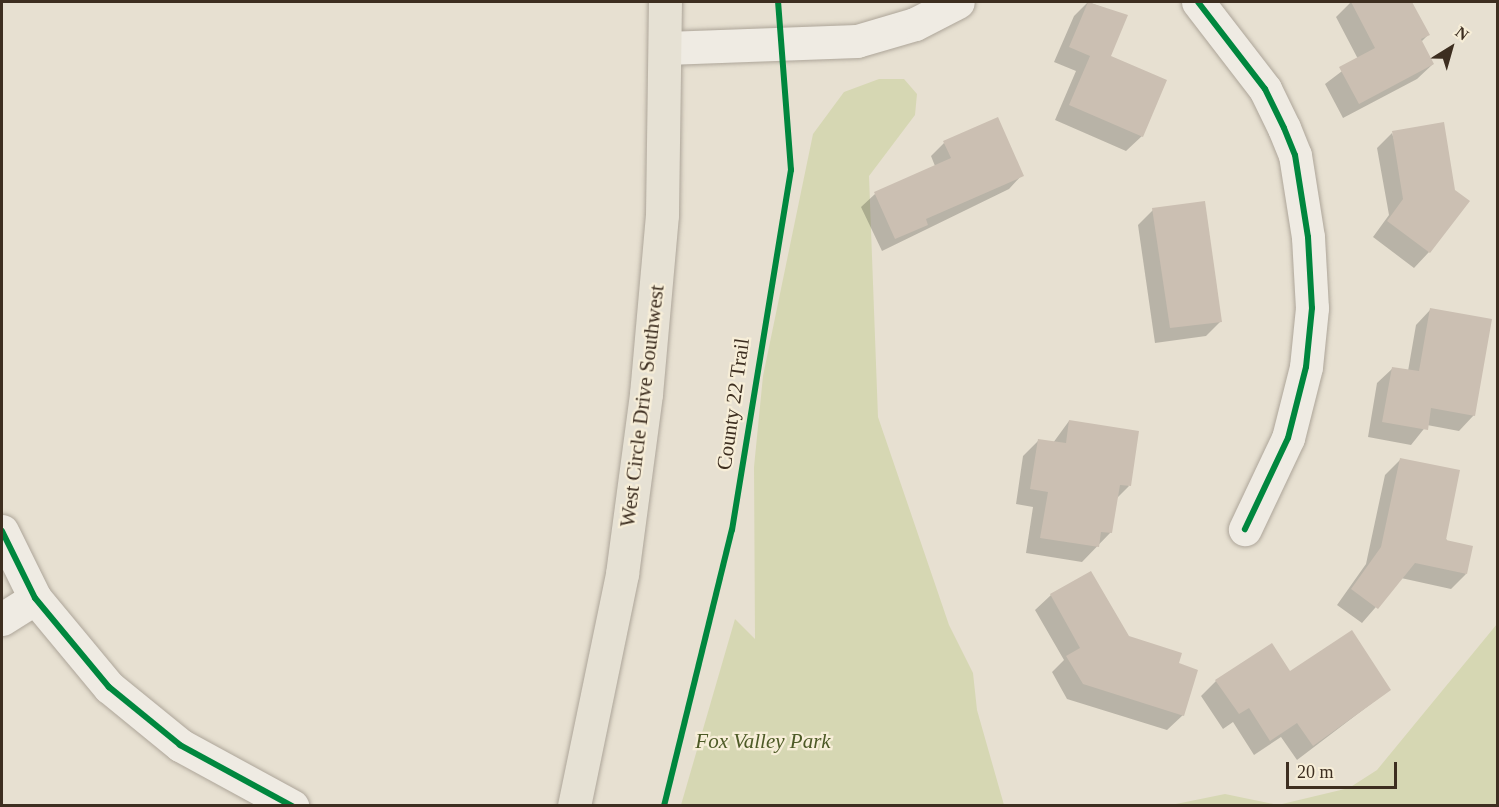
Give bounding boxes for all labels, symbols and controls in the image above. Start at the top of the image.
north arrow [1421,18,1481,78]
text: N [1452,23,1472,43]
street label: West Circle Drive Southwest [615,283,669,529]
street label: County 22 Trail [711,336,755,472]
park label: Fox Valley Park [695,728,831,754]
scale bar [1289,750,1400,788]
text: 20 m [1297,762,1334,782]

